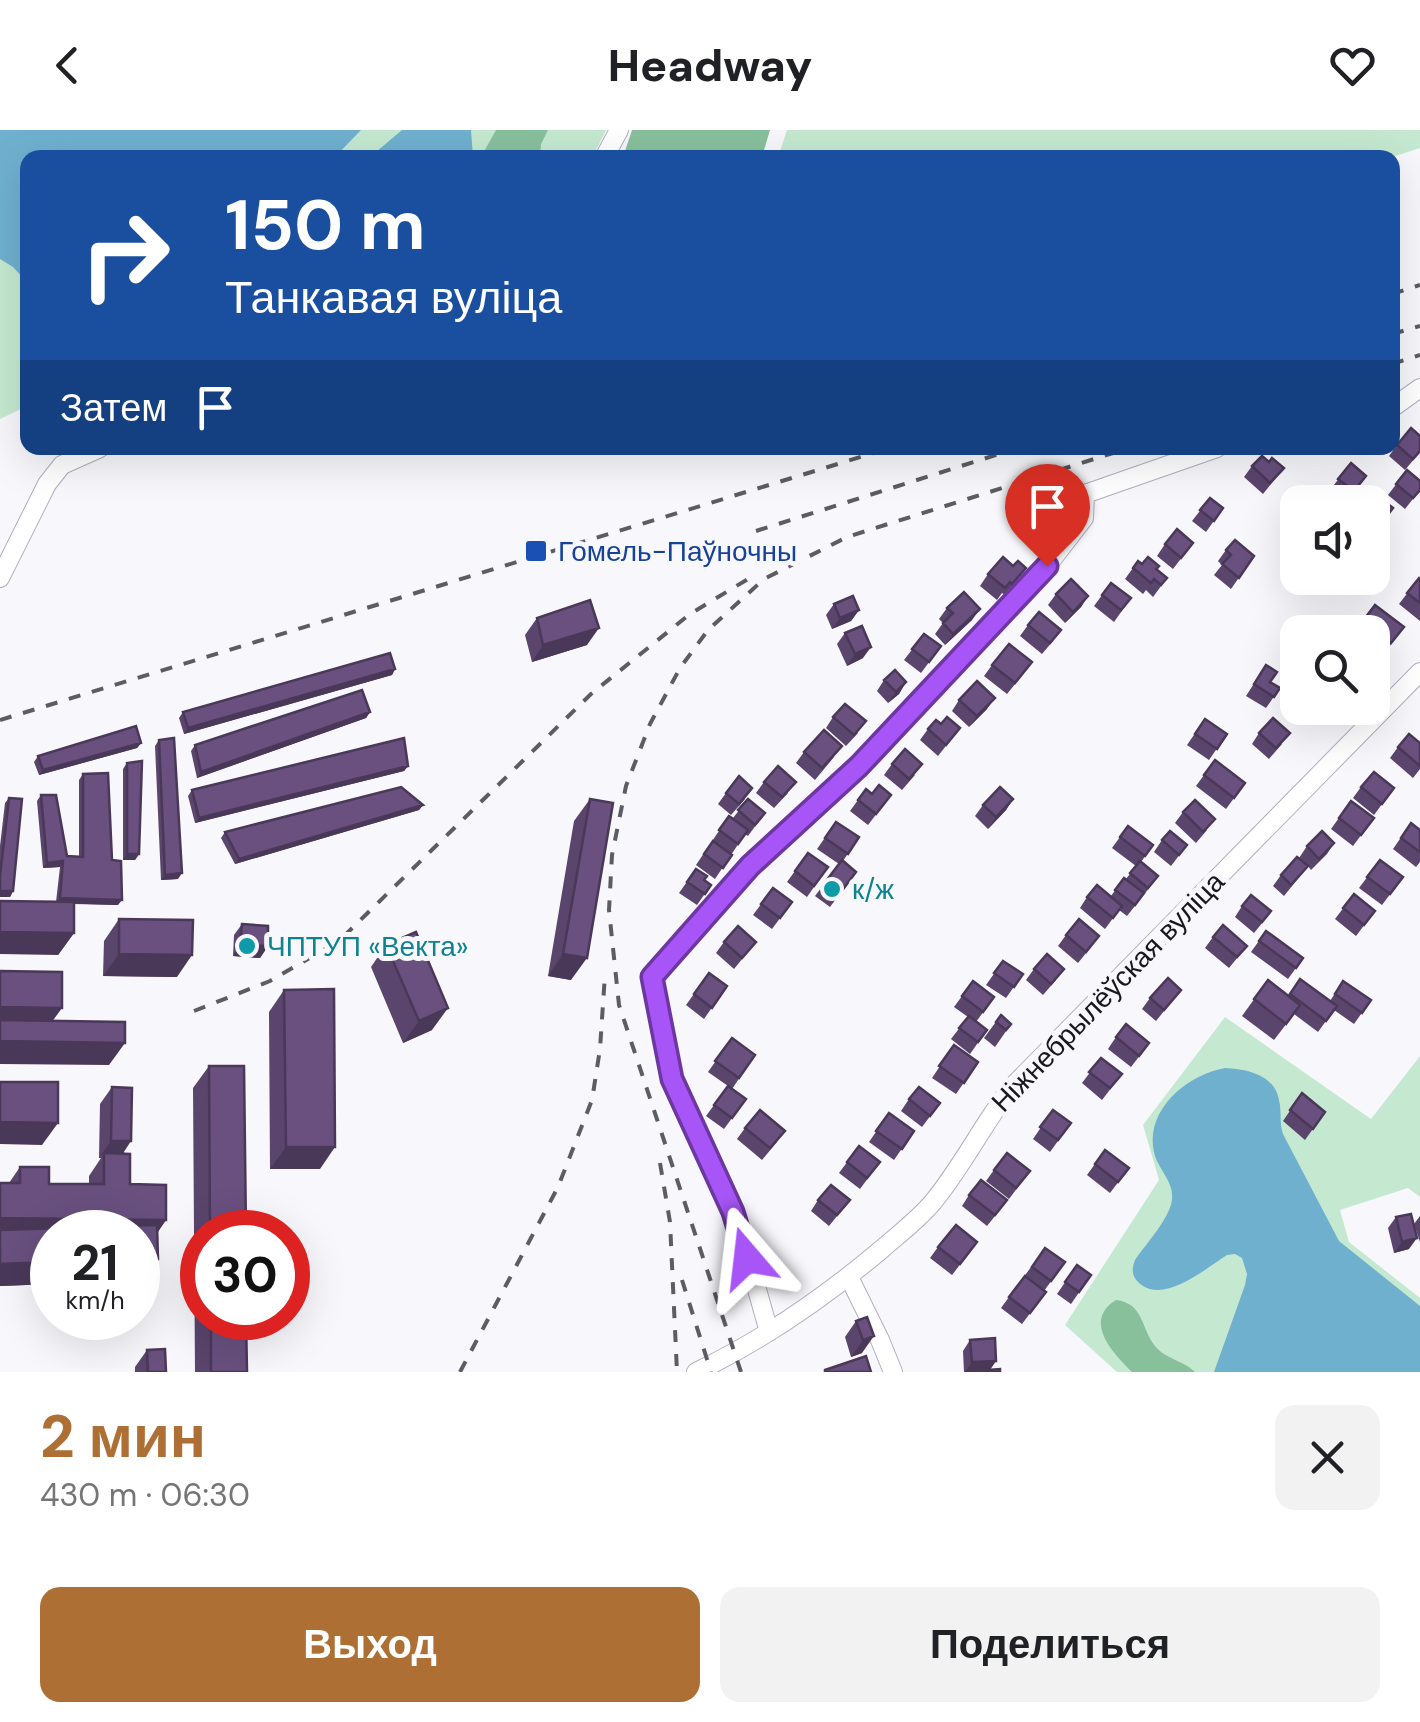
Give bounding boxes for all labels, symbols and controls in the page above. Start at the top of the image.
text: Headway [608,36,812,95]
icon: back [40,38,95,93]
icon: heart [1325,38,1380,93]
text: 150 m [225,180,426,271]
icon: right [60,190,190,320]
text: Танкавая вуліца [225,268,562,327]
icon: arrive [188,380,243,435]
text: Затем [60,383,168,433]
pin [1005,464,1090,567]
icon: arrive [1020,479,1075,534]
map controls [1280,485,1390,725]
button: sound [1280,485,1390,595]
place label: Гомель-Паўночны [558,533,797,570]
marker: Гомель-Паўночны [523,538,549,564]
button: search [1280,615,1390,725]
street label: Ніжнебрылёўская вуліца [983,864,1233,1120]
place label: к/ж [852,871,894,908]
marker: к/ж [821,878,843,900]
place label: ЧПТУП «Векта» [267,928,468,965]
marker: ЧПТУП «Векта» [236,935,258,957]
position arrow [695,1206,799,1310]
speed limit sign: 30 [180,1210,310,1340]
text: 21 [71,1230,119,1296]
text: km/h [65,1284,125,1317]
text: 2 мин [40,1397,206,1476]
button: close [1275,1405,1380,1510]
text: 430 m · 06:30 [40,1474,250,1516]
button: Выход [40,1587,700,1702]
button: Поделиться [720,1587,1380,1702]

